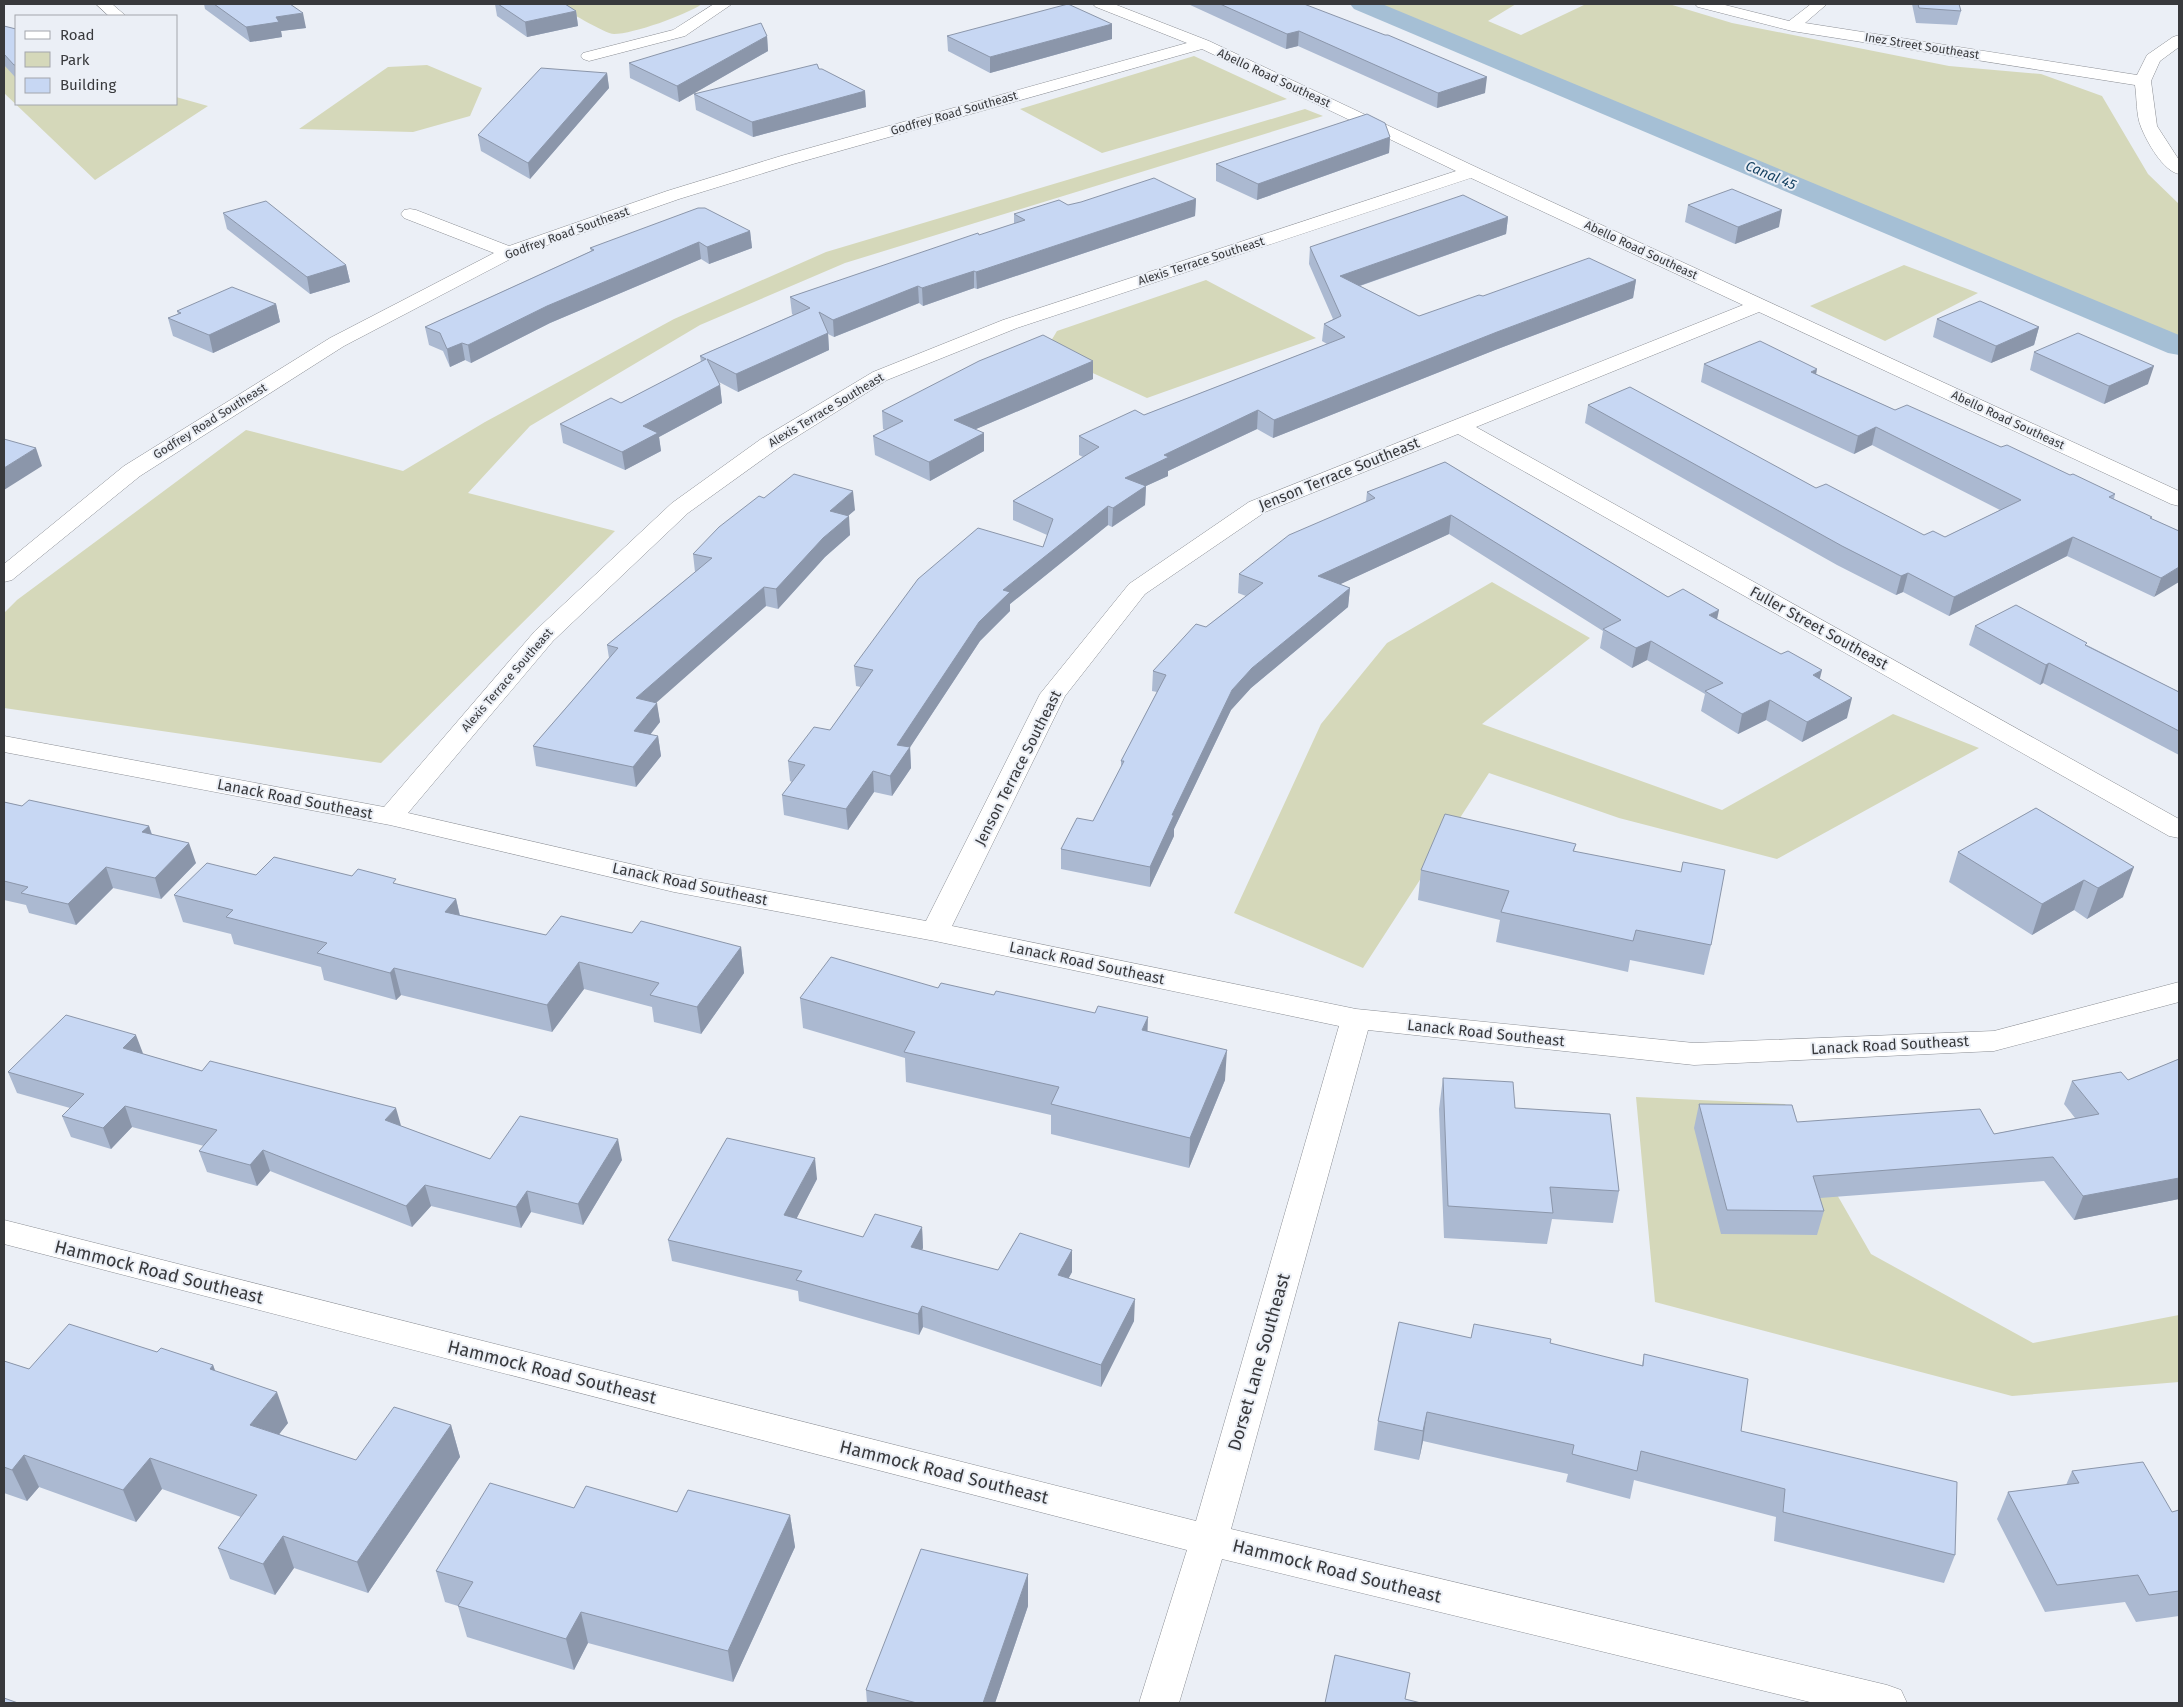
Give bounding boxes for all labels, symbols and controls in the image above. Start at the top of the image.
legend [15,15,178,105]
text: Road [60,26,95,44]
street label: Inez Street Southeast [1864,30,1981,62]
street label: Abello Road Southeast [1215,46,1333,111]
text: Park [60,51,90,69]
text: Building [60,76,116,94]
street label: Godfrey Road Southeast [889,88,1020,138]
water label: Canal 45 [1743,157,1799,194]
street label: Godfrey Road Southeast [503,204,632,262]
street label: Abello Road Southeast [1582,218,1700,283]
street label: Alexis Terrace Southeast [1136,234,1267,288]
street label: Alexis Terrace Southeast [766,370,887,450]
street label: Godfrey Road Southeast [151,380,270,462]
street label: Abello Road Southeast [1949,388,2067,453]
street label: Jenson Terrace Southeast [1256,433,1423,515]
street label: Fuller Street Southeast [1747,583,1892,674]
street label: Alexis Terrace Southeast [458,625,556,734]
street label: Jenson Terrace Southeast [971,687,1065,849]
street label: Lanack Road Southeast [216,775,375,823]
street label: Lanack Road Southeast [611,859,770,909]
street label: Lanack Road Southeast [1008,938,1167,988]
street label: Lanack Road Southeast [1406,1016,1566,1050]
street label: Lanack Road Southeast [1811,1032,1970,1058]
street label: Hammock Road Southeast [52,1235,266,1309]
street label: Dorset Lane Southeast [1223,1270,1295,1453]
street label: Hammock Road Southeast [445,1335,659,1409]
street label: Hammock Road Southeast [837,1435,1051,1509]
street label: Hammock Road Southeast [1230,1534,1444,1608]

